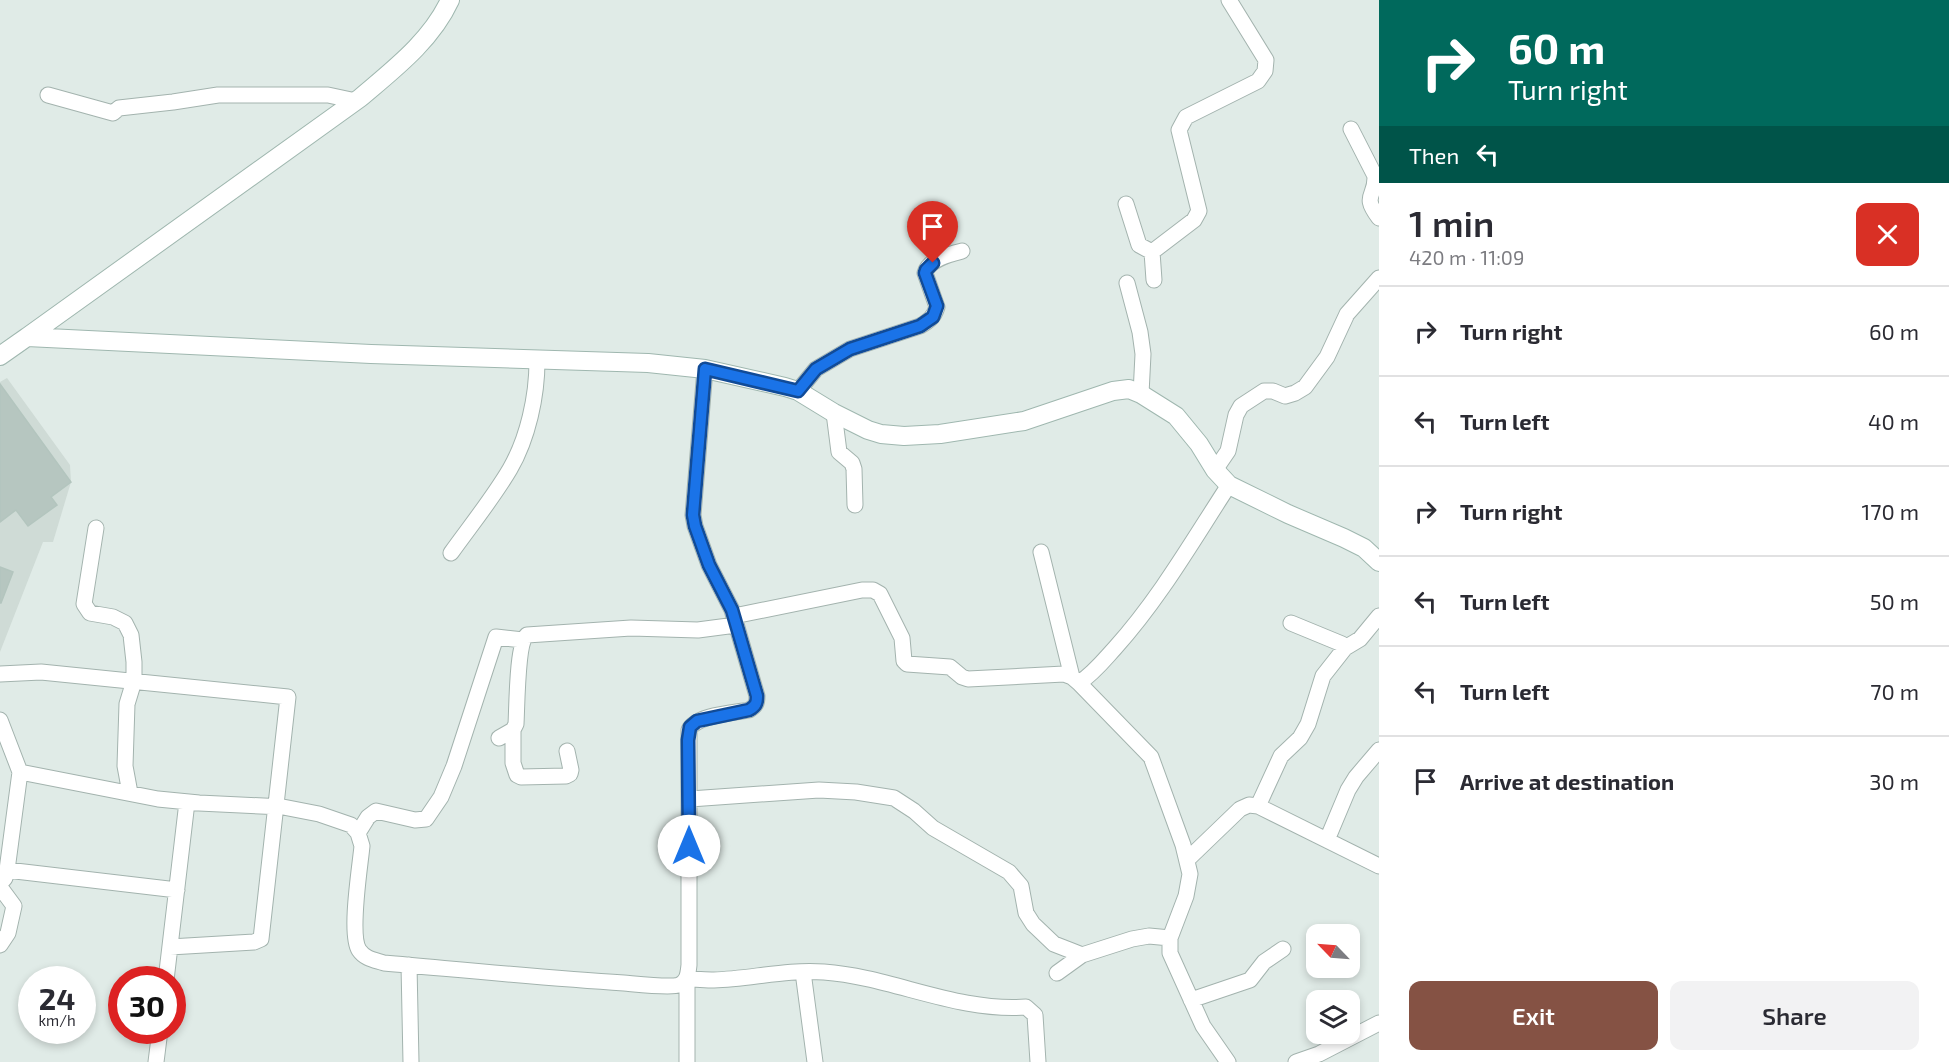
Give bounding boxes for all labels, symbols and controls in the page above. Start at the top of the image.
text: 60 m [1508,22,1605,72]
icon: right [1409,24,1487,102]
text: Turn right [1508,73,1628,105]
icon: left [1471,138,1504,171]
text: Then [1409,142,1459,168]
pin [907,201,958,263]
text: 1 min [1409,201,1494,244]
button: close [1856,203,1919,266]
icon: arrive [916,210,949,243]
text: 420 m · 11:09 [1409,245,1524,269]
icon: right [1409,315,1442,348]
text: Turn right [1460,318,1562,344]
text: 60 m [1869,318,1919,344]
icon: left [1409,405,1442,438]
text: Turn left [1460,408,1549,434]
text: 40 m [1868,408,1919,434]
icon: right [1409,495,1442,528]
text: Turn right [1460,498,1562,524]
text: 170 m [1862,498,1919,524]
icon: left [1409,585,1442,618]
text: Turn left [1460,588,1549,614]
text: 50 m [1870,588,1919,614]
icon: left [1409,675,1442,708]
text: Turn left [1460,678,1549,704]
text: 70 m [1870,678,1919,704]
icon: arrive [1409,765,1442,798]
text: Arrive at destination [1460,768,1674,794]
text: 30 m [1869,768,1919,794]
position arrow [657,814,721,878]
north arrow [1306,924,1360,978]
map controls [1306,924,1360,1044]
speed limit sign: 30 [108,966,186,1044]
text: 24 [39,980,75,1016]
button: Exit [1409,981,1658,1050]
button: Share [1670,981,1919,1050]
button: layers [1306,990,1360,1044]
text: km/h [38,1011,76,1029]

